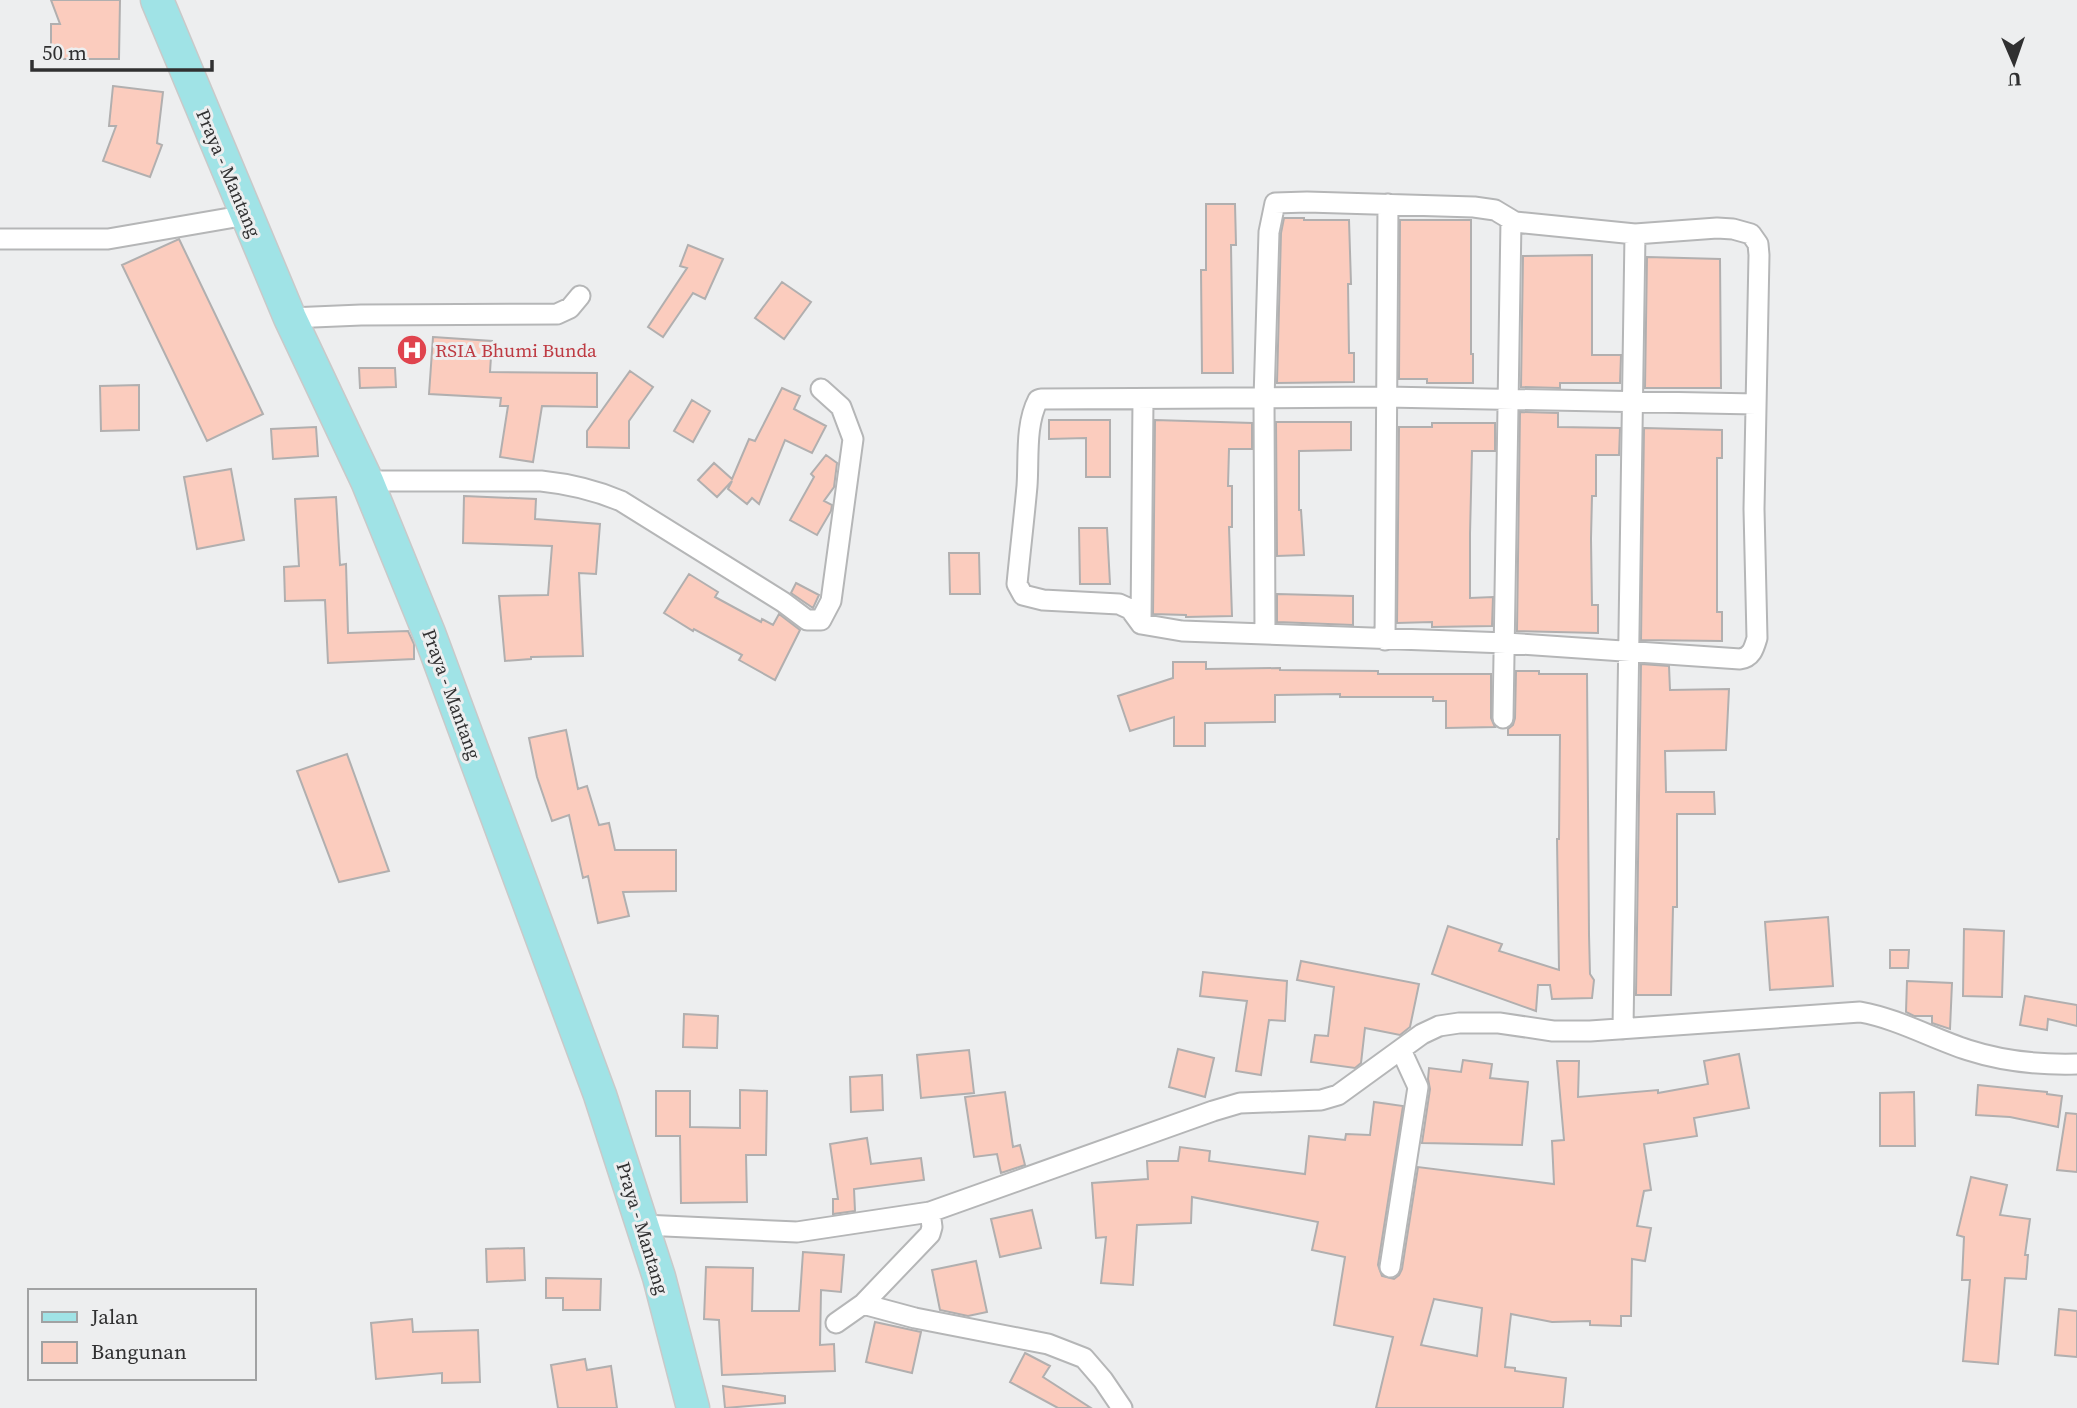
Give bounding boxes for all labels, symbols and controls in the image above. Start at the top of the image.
scale bar [32,28,212,72]
north arrow [1979,28,2049,98]
text: 50 m [42,38,87,67]
text: U [2007,67,2022,93]
street label: Praya - Mantang [190,105,268,241]
hospital icon: RSIA Bhumi Bunda [395,333,429,367]
place label: RSIA Bhumi Bunda [435,337,597,363]
street label: Praya - Mantang [416,625,488,763]
street label: Praya - Mantang [611,1159,676,1297]
legend [28,1289,256,1380]
text: Jalan [90,1302,139,1331]
text: Bangunan [91,1337,187,1366]

